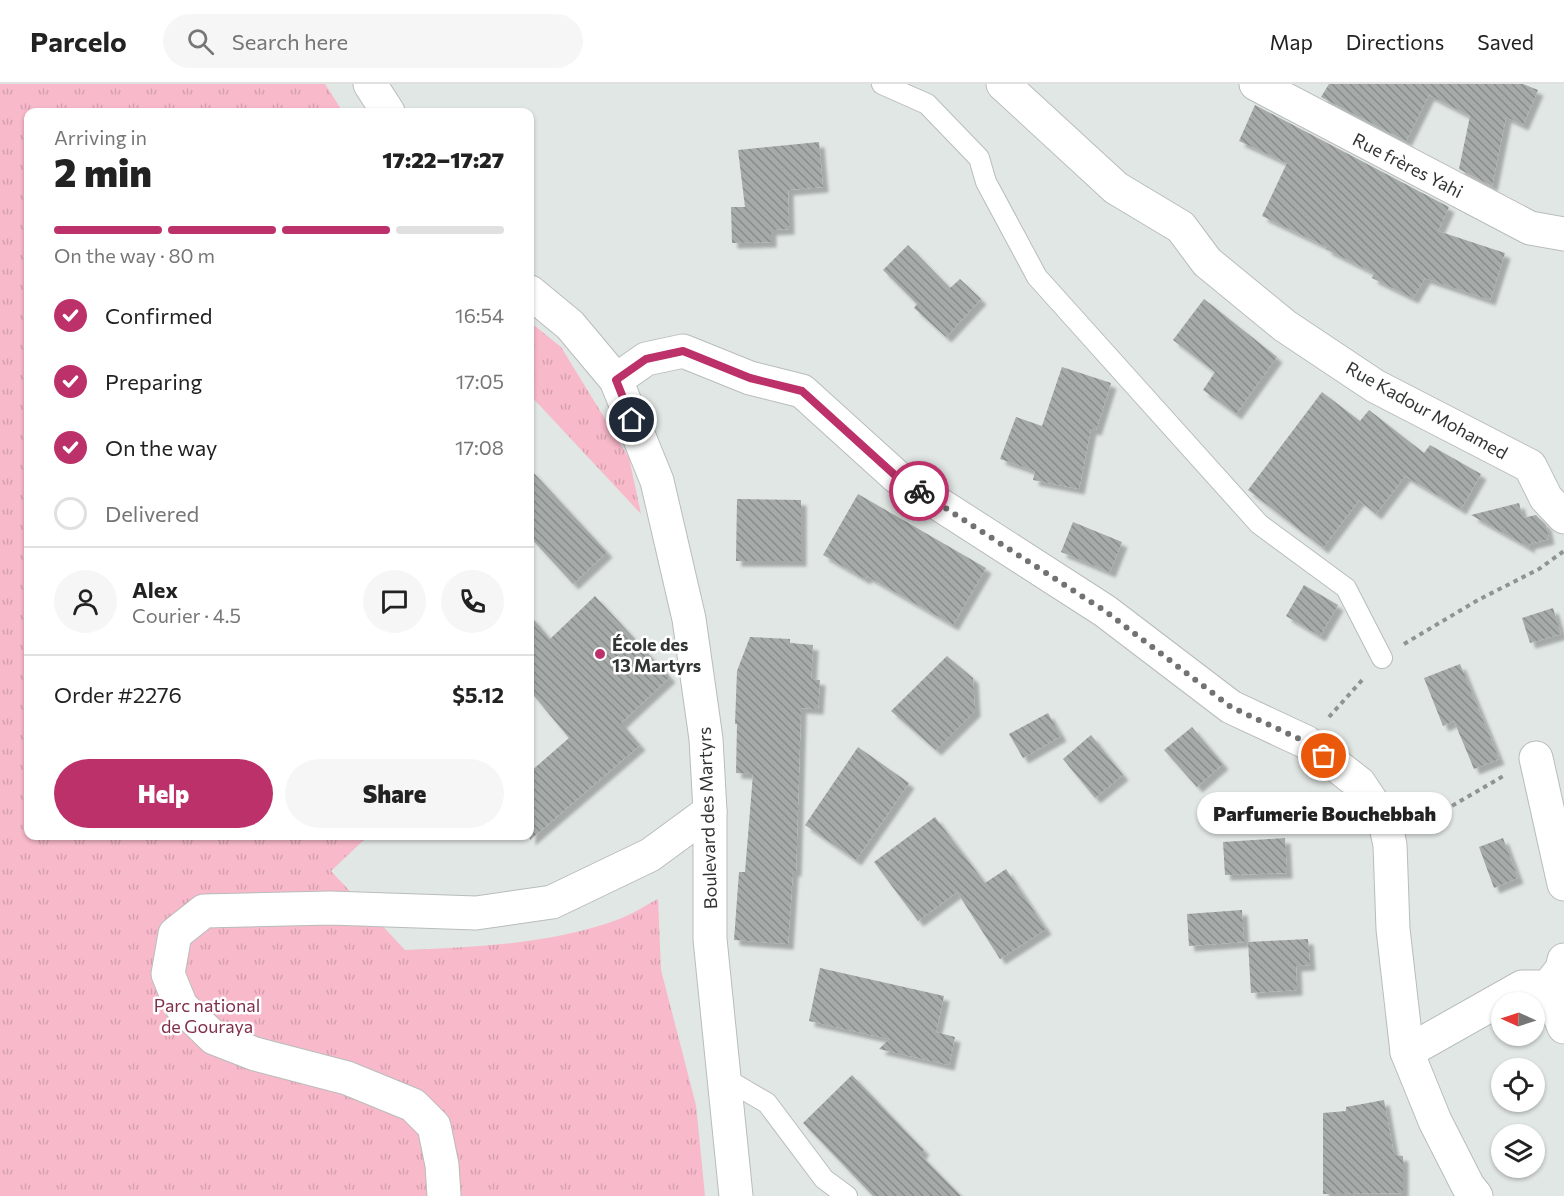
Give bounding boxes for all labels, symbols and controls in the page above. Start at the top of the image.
search box [163,14,583,68]
text: Parcelo [30,24,127,58]
icon: search [184,25,217,58]
text: Search here [232,28,348,55]
text: Map [1270,29,1313,54]
text: Directions [1346,29,1444,54]
text: Saved [1477,29,1534,54]
text: Arriving in [54,125,147,149]
street label: Rue frères Yahi [1349,128,1467,202]
text: 17:22–17:27 [382,146,504,173]
text: 2 min [54,147,152,195]
text: On the way · 80 m [54,243,215,267]
icon: check [54,299,87,332]
text: Confirmed [105,302,212,329]
text: 16:54 [455,303,504,327]
street label: Rue Kadour Mohamed [1342,356,1512,464]
icon: check [54,365,87,398]
text: Preparing [105,368,202,395]
text: 17:05 [456,369,504,393]
pin [606,394,657,445]
icon: home [615,403,648,436]
icon: check [54,431,87,464]
text: On the way [105,434,217,461]
text: 17:08 [455,435,504,459]
courier [889,461,949,521]
icon: bike [903,475,936,508]
text: Delivered [105,500,199,527]
button: person [54,570,117,633]
button: chat [363,570,426,633]
button: phone [441,570,504,633]
text: Alex [132,576,178,603]
text: Courier · 4.5 [132,603,241,627]
place label: École des 13 Martyrs [612,633,701,676]
marker: École des 13 Martyrs [593,647,607,661]
text: Order #2276 [54,681,182,708]
text: $5.12 [452,681,504,708]
street label: Boulevard des Martyrs [693,726,721,910]
pin [1298,730,1349,781]
icon: bag [1307,739,1340,772]
button: Help [54,759,273,828]
button: Share [285,759,504,828]
callout: Parfumerie Bouchebbah [1196,792,1452,834]
text: Parfumerie Bouchebbah [1213,801,1436,825]
north arrow [1491,992,1545,1046]
map controls [1491,992,1545,1178]
park label: Parc national de Gouraya [154,994,260,1037]
button: locate [1491,1058,1545,1112]
button: layers [1491,1124,1545,1178]

